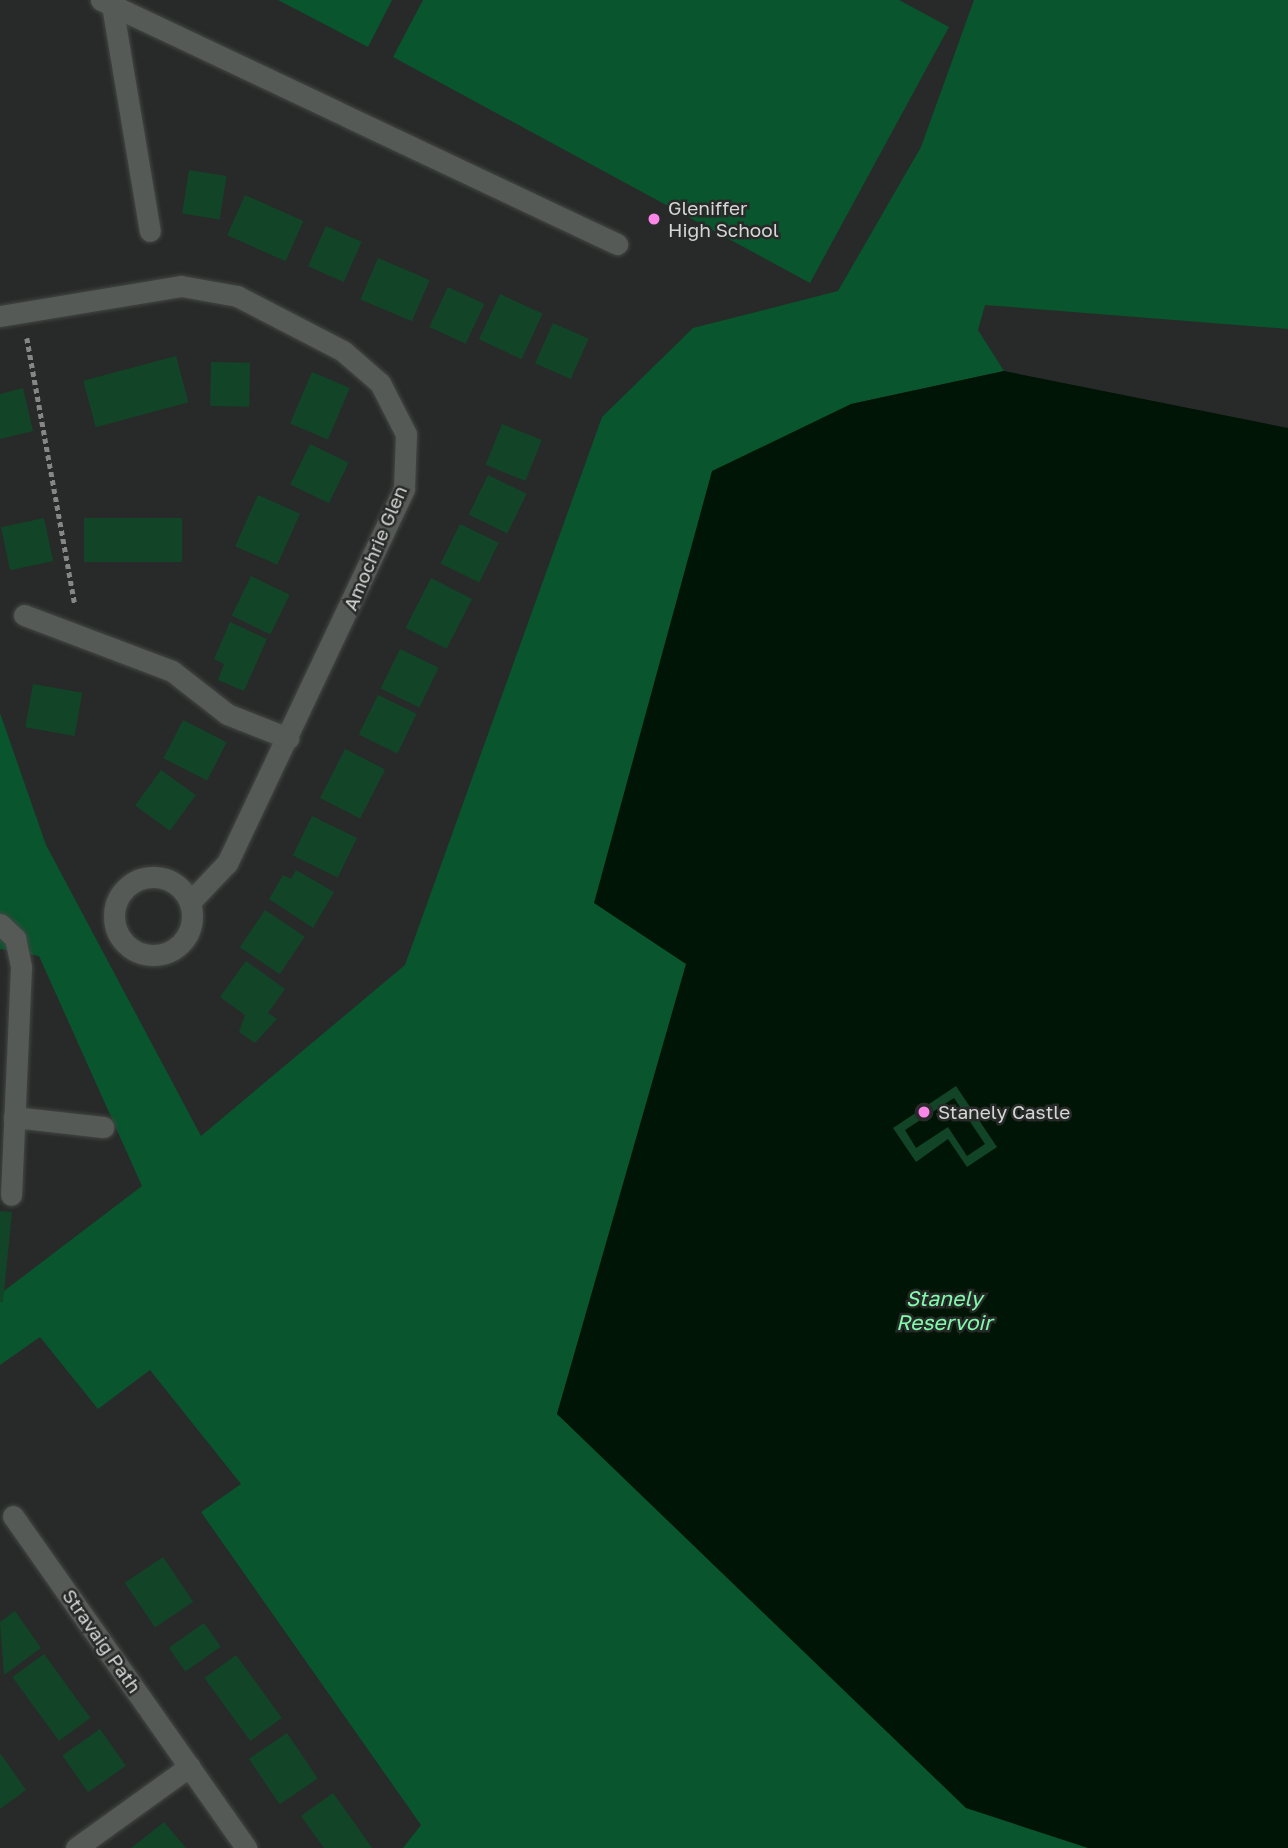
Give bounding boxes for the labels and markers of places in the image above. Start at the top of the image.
place label: Gleniffer High School [668,197,779,241]
marker: Gleniffer High School [646,211,662,227]
place label: Stanely Castle [938,1101,1070,1123]
marker: Stanely Castle [916,1104,932,1120]

